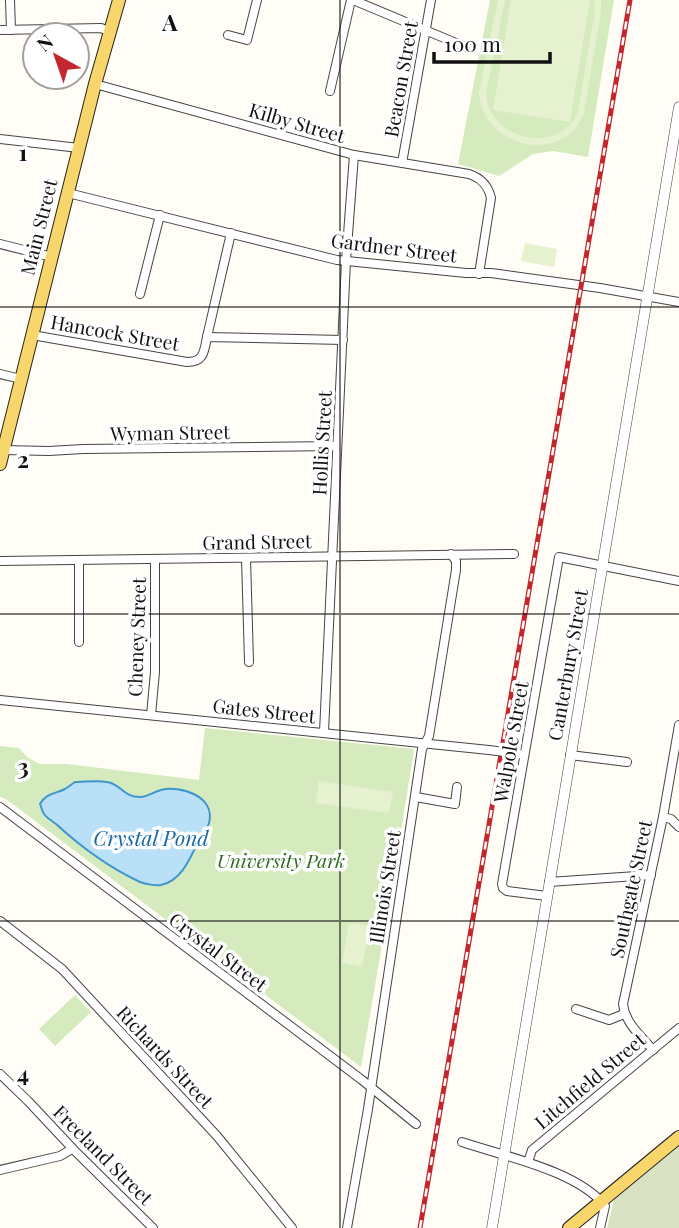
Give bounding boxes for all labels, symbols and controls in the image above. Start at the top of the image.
text: A [161,6,178,37]
street label: Beacon Street [377,18,423,139]
north arrow [21,21,91,91]
scale bar [434,21,550,65]
text: N [31,28,58,57]
text: 100 m [444,29,501,57]
street label: Kilby Street [246,96,349,148]
text: 1 [19,136,28,167]
street label: Main Street [13,176,63,278]
street label: Gardner Street [330,226,459,268]
street label: Hancock Street [49,308,182,356]
street label: Hollis Street [305,390,337,496]
street label: Wyman Street [109,418,230,446]
text: 2 [17,443,29,474]
street label: Grand Street [202,527,312,555]
street label: Cheney Street [121,577,151,697]
street label: Canterbury Street [541,587,593,743]
street label: Walpole Street [486,679,534,806]
street label: Gates Street [211,692,317,728]
text: 3 [17,750,29,781]
street label: Southgate Street [603,817,657,960]
water label: Crystal Pond [93,823,209,851]
street label: Illinois Street [362,828,406,945]
park label: University Park [217,847,345,873]
street label: Crystal Street [164,906,273,997]
street label: Richards Street [112,1000,220,1113]
street label: Litchfield Street [528,1026,651,1134]
text: 4 [17,1057,29,1088]
street label: Freeland Street [48,1099,159,1210]

